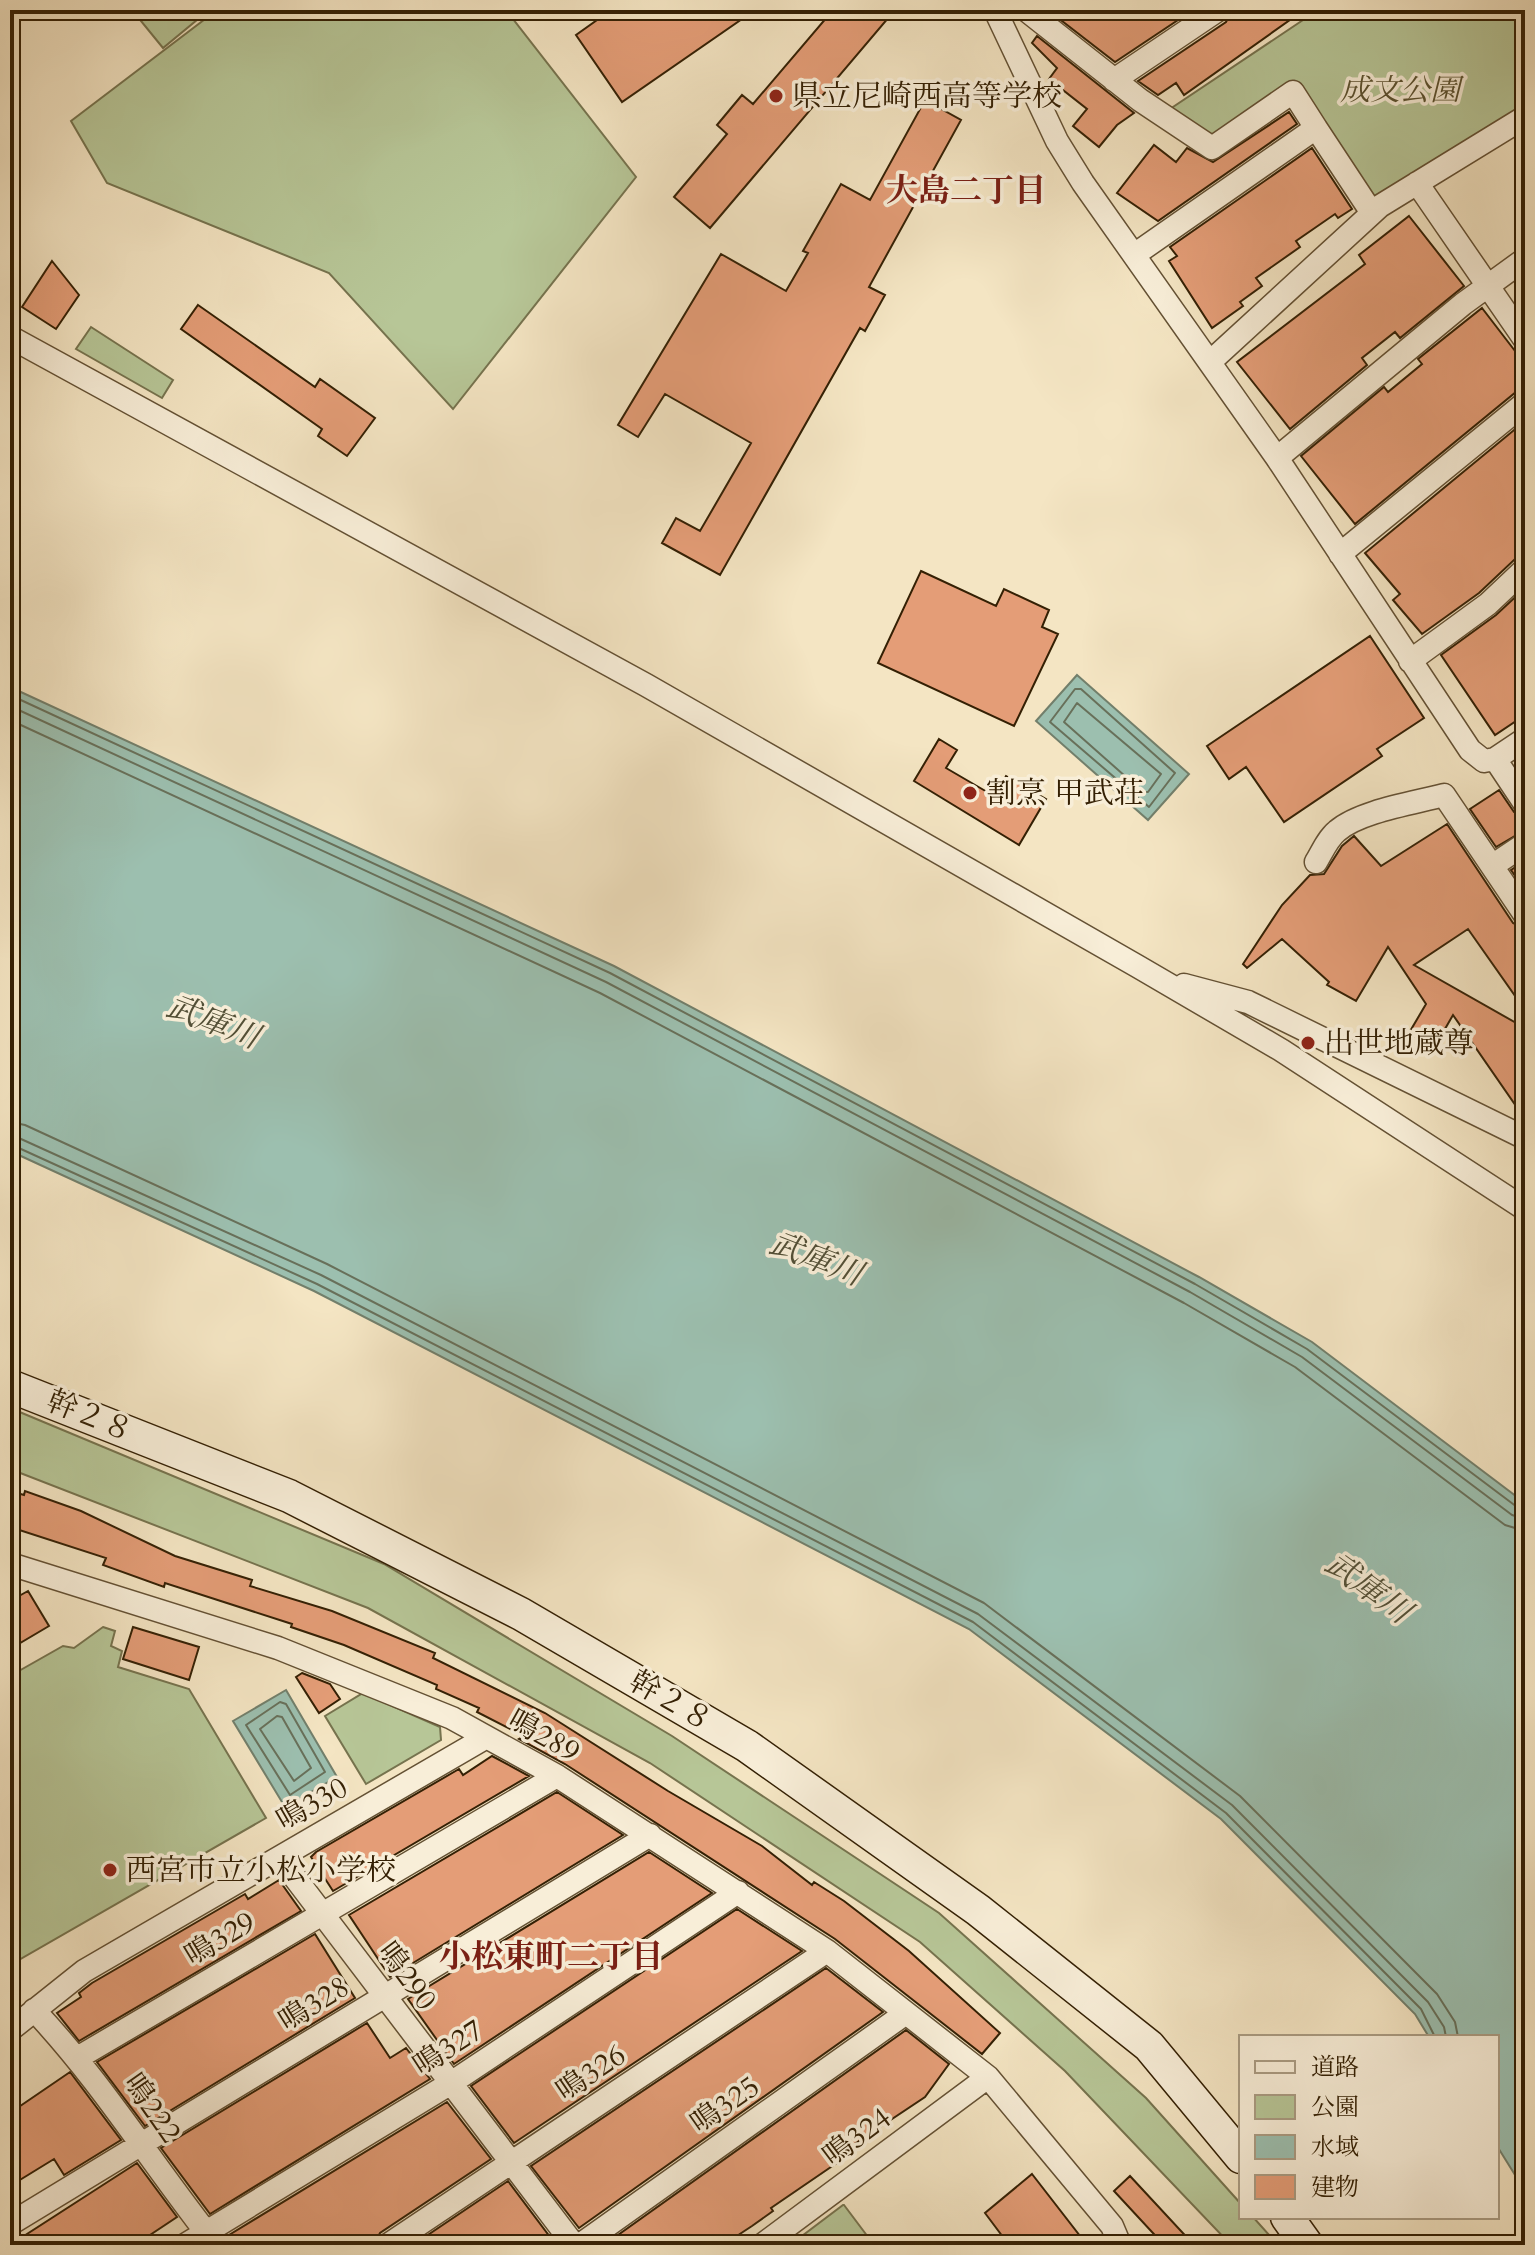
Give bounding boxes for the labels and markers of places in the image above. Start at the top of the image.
place label: 県立尼崎西高等学校 [792,76,1062,117]
marker: 県立尼崎西高等学校 [767,87,785,105]
place label: 割烹 甲武荘 [986,773,1144,814]
marker: 割烹 甲武荘 [961,784,979,802]
place label: 出世地蔵尊 [1324,1023,1474,1064]
marker: 出世地蔵尊 [1299,1034,1317,1052]
place label: 西宮市立小松小学校 [126,1850,396,1891]
marker: 西宮市立小松小学校 [101,1861,119,1879]

